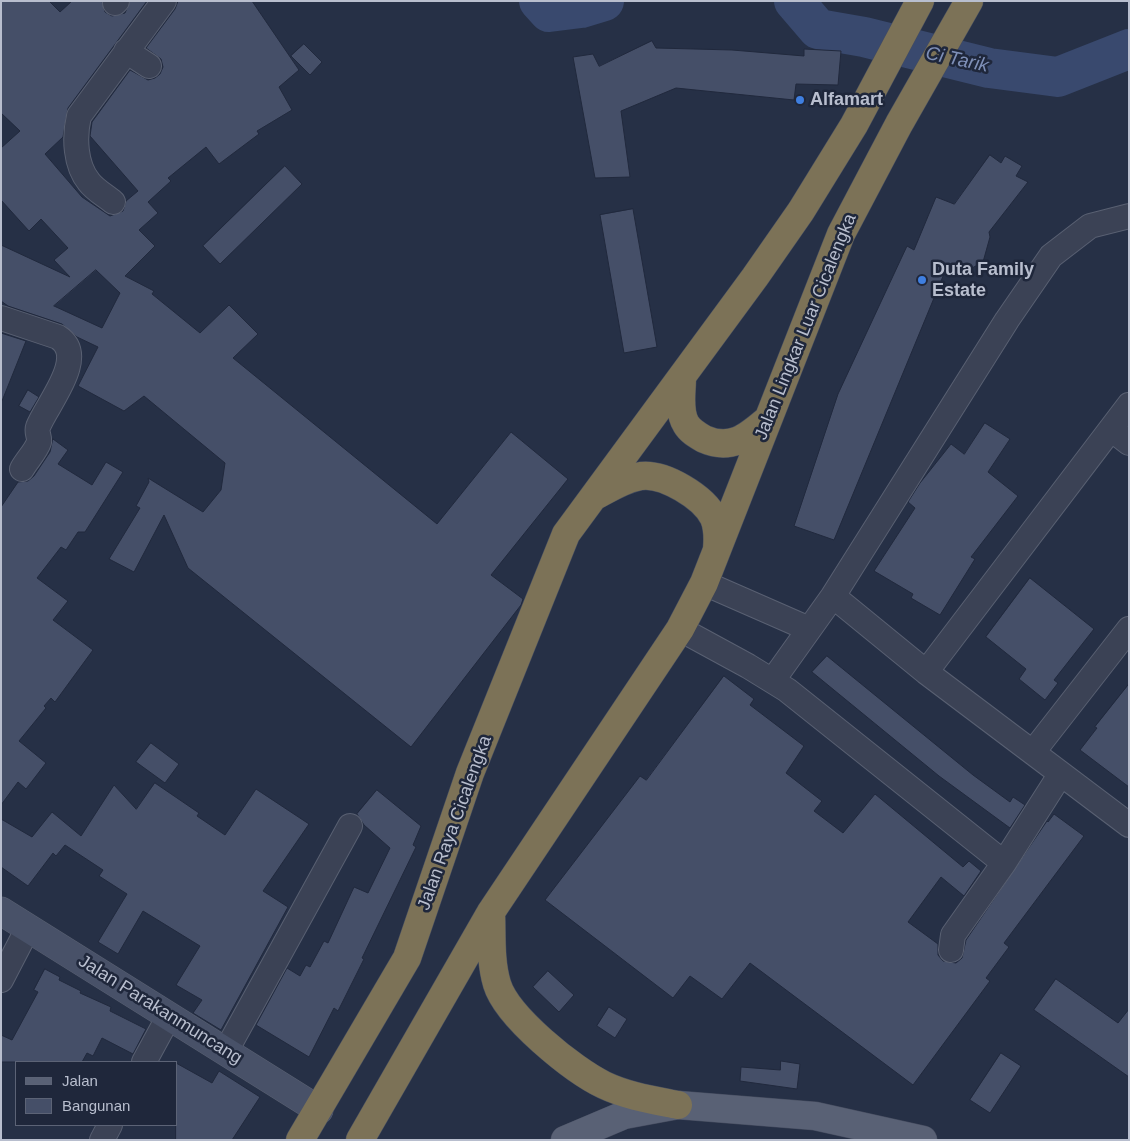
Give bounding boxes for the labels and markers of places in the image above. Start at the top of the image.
place label: Alfamart [810,89,883,111]
marker: Alfamart [794,94,806,106]
place label: Duta Family Estate [932,259,1034,302]
marker: Duta Family Estate [916,274,928,286]

